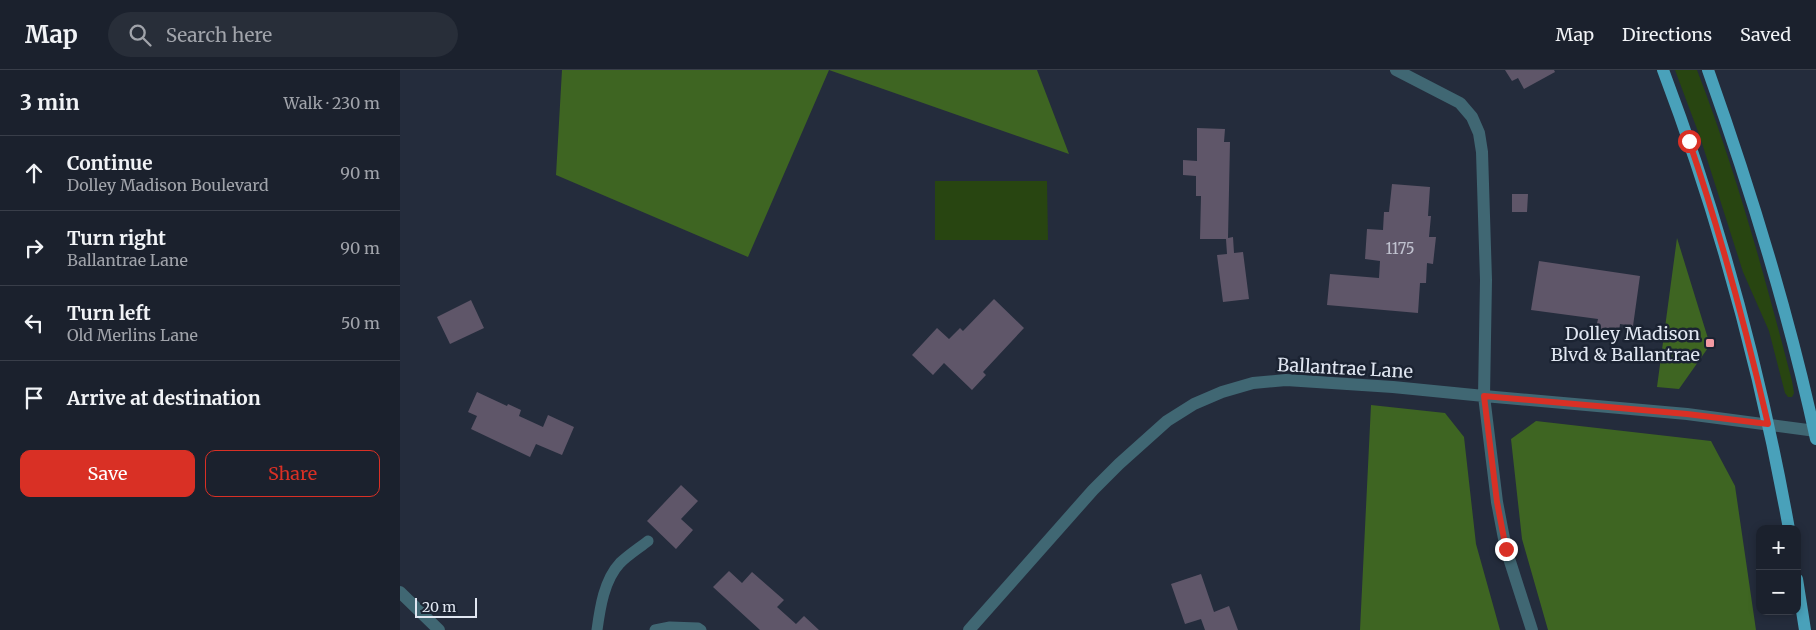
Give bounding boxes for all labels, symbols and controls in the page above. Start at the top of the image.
search box [108,12,458,57]
text: Map [25,19,78,50]
icon: search [126,21,154,49]
text: Search here [166,23,272,47]
text: Map [1556,23,1594,46]
text: Directions [1622,23,1712,46]
text: Saved [1740,23,1791,46]
text: 3 min [20,89,79,116]
text: Walk · 230 m [284,93,380,113]
route start [1678,130,1701,153]
text: Continue [67,151,153,175]
icon: ahead [20,159,48,187]
text: 90 m [340,163,380,183]
text: Dolley Madison Boulevard [67,175,269,195]
text: Turn right [67,226,166,250]
icon: right [20,234,48,262]
text: 90 m [340,238,380,258]
house number: 1175 [1385,239,1415,258]
text: Ballantrae Lane [67,250,188,270]
text: Turn left [67,301,151,325]
icon: left [20,309,48,337]
text: 50 m [341,313,380,333]
place label: Dolley Madison Blvd & Ballantrae [1551,322,1700,366]
text: Old Merlins Lane [67,325,198,345]
marker: Dolley Madison Blvd & Ballantrae [1704,337,1716,349]
street label: Ballantrae Lane [1277,353,1413,383]
icon: arrive [20,384,48,412]
text: Arrive at destination [67,386,261,410]
button: Save [20,450,195,497]
button: Share [205,450,380,497]
map controls [1756,525,1801,615]
button: + [1756,525,1801,570]
route end [1495,538,1518,561]
button: − [1756,570,1801,615]
scale bar [415,595,478,618]
text: 20 m [422,598,456,616]

